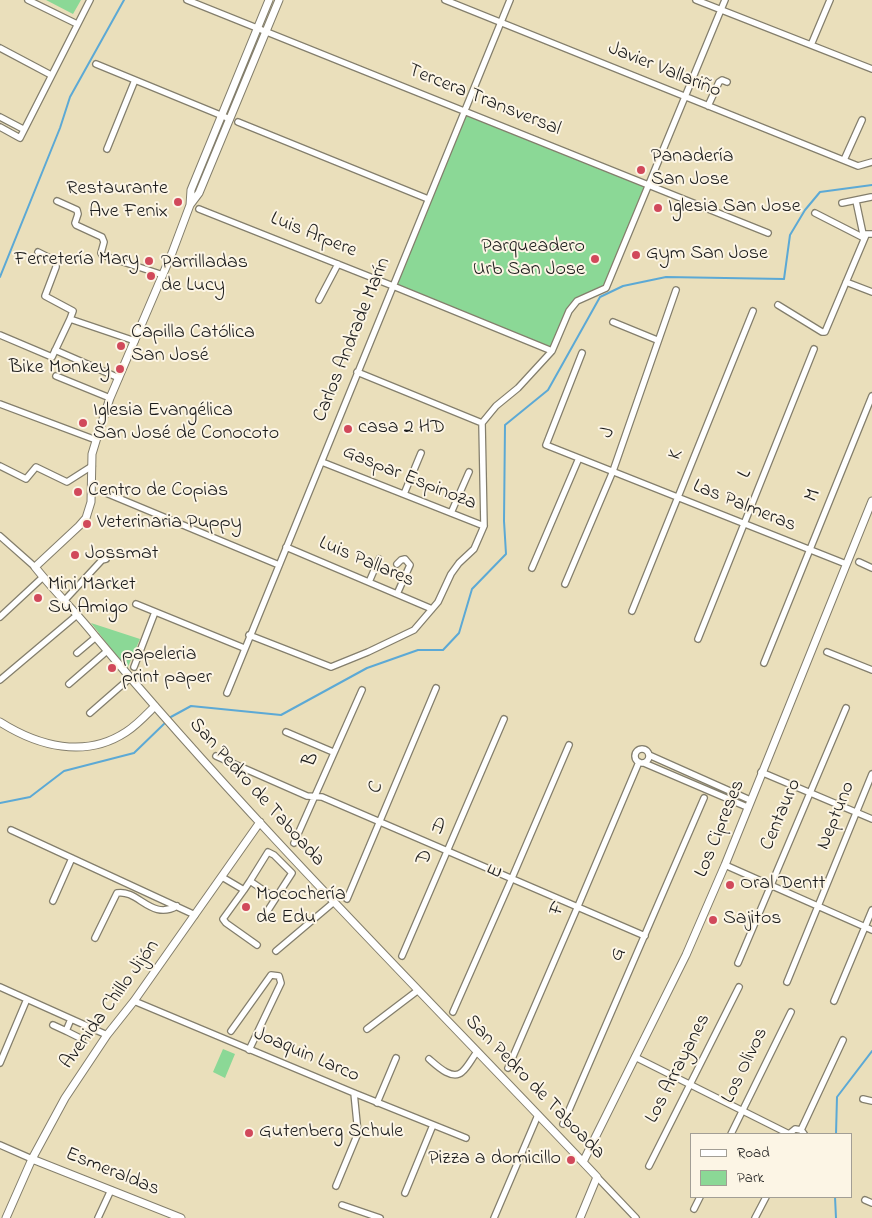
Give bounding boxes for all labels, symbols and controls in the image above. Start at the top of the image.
street label: Javier Vallariño [604,37,724,105]
street label: Tercera Transversal [404,59,564,143]
place label: Panadería San Jose [651,146,734,193]
marker: Panadería San Jose [635,164,647,176]
place label: Restaurante Ave Fenix [66,178,168,225]
marker: Restaurante Ave Fenix [172,196,184,208]
place label: Iglesia San Jose [668,196,801,220]
marker: Iglesia San Jose [652,202,664,214]
street label: Luis Arpere [266,208,360,264]
place label: Parqueadero Urb San Jose [473,236,585,283]
place label: Gym San Jose [646,243,768,267]
place label: Ferretería Mary [14,249,139,273]
marker: Gym San Jose [630,249,642,261]
place label: Parrilladas de Lucy [161,252,248,299]
marker: Parqueadero Urb San Jose [589,253,601,265]
street label: Carlos Andrade Marín [309,254,397,426]
marker: Ferretería Mary [143,255,155,267]
marker: Parrilladas de Lucy [145,270,157,282]
place label: Capilla Católica San José [131,322,255,369]
marker: Capilla Católica San José [115,340,127,352]
place label: Bike Monkey [9,357,110,381]
marker: Bike Monkey [114,363,126,375]
place label: Iglesia Evangélica San José de Conocoto [93,400,279,447]
marker: Iglesia Evangélica San José de Conocoto [77,417,89,429]
place label: casa 2 HD [358,417,445,441]
marker: casa 2 HD [342,423,354,435]
street label: J [596,424,622,442]
street label: Gaspar Espinoza [338,441,480,517]
street label: K [664,446,690,464]
street label: L [733,466,759,482]
street label: Las Palmeras [689,475,799,539]
place label: Centro de Copias [88,480,228,504]
marker: Centro de Copias [72,486,84,498]
street label: M [801,486,827,506]
place label: Veterinaria Puppy [97,512,242,536]
marker: Veterinaria Puppy [81,518,93,530]
street label: Luis Pallares [315,532,417,594]
place label: Jossmat [85,543,159,567]
marker: Jossmat [69,549,81,561]
place label: Mini Market Su Amigo [48,574,136,621]
marker: Mini Market Su Amigo [32,592,44,604]
place label: papeleria print paper [122,644,212,691]
marker: papeleria print paper [106,662,118,674]
street label: San Pedro de Taboada [183,714,329,872]
street label: B [298,749,326,771]
street label: Centauro [756,776,808,854]
street label: Los Cipreses [691,777,751,881]
street label: C [364,778,390,798]
street label: Neptuno [812,778,862,854]
street label: A [426,816,448,842]
street label: D [412,847,440,869]
street label: E [484,862,510,882]
place label: Oral Dentt [740,873,825,897]
marker: Oral Dentt [724,879,736,891]
place label: Mocochería de Edu [256,884,346,931]
street label: F [545,898,573,920]
marker: Mocochería de Edu [240,901,252,913]
place label: Sajitos [723,908,782,932]
marker: Sajitos [707,914,719,926]
street label: Avenida Chillo Jijón [56,936,166,1074]
street label: G [606,945,632,965]
street label: Los Arrayanes [641,1010,717,1128]
street label: San Pedro de Taboada [459,1011,609,1165]
street label: Joaquìn Larco [249,1023,363,1089]
street label: Los Olivos [717,1024,775,1108]
place label: Gutenberg Schule [259,1121,403,1145]
marker: Gutenberg Schule [243,1127,255,1139]
legend [690,1133,852,1198]
text: Road [737,1142,770,1164]
street label: Esmeraldas [61,1143,163,1203]
place label: Pizza a domicillo [428,1148,561,1172]
marker: Pizza a domicillo [565,1154,577,1166]
text: Park [737,1167,764,1189]

